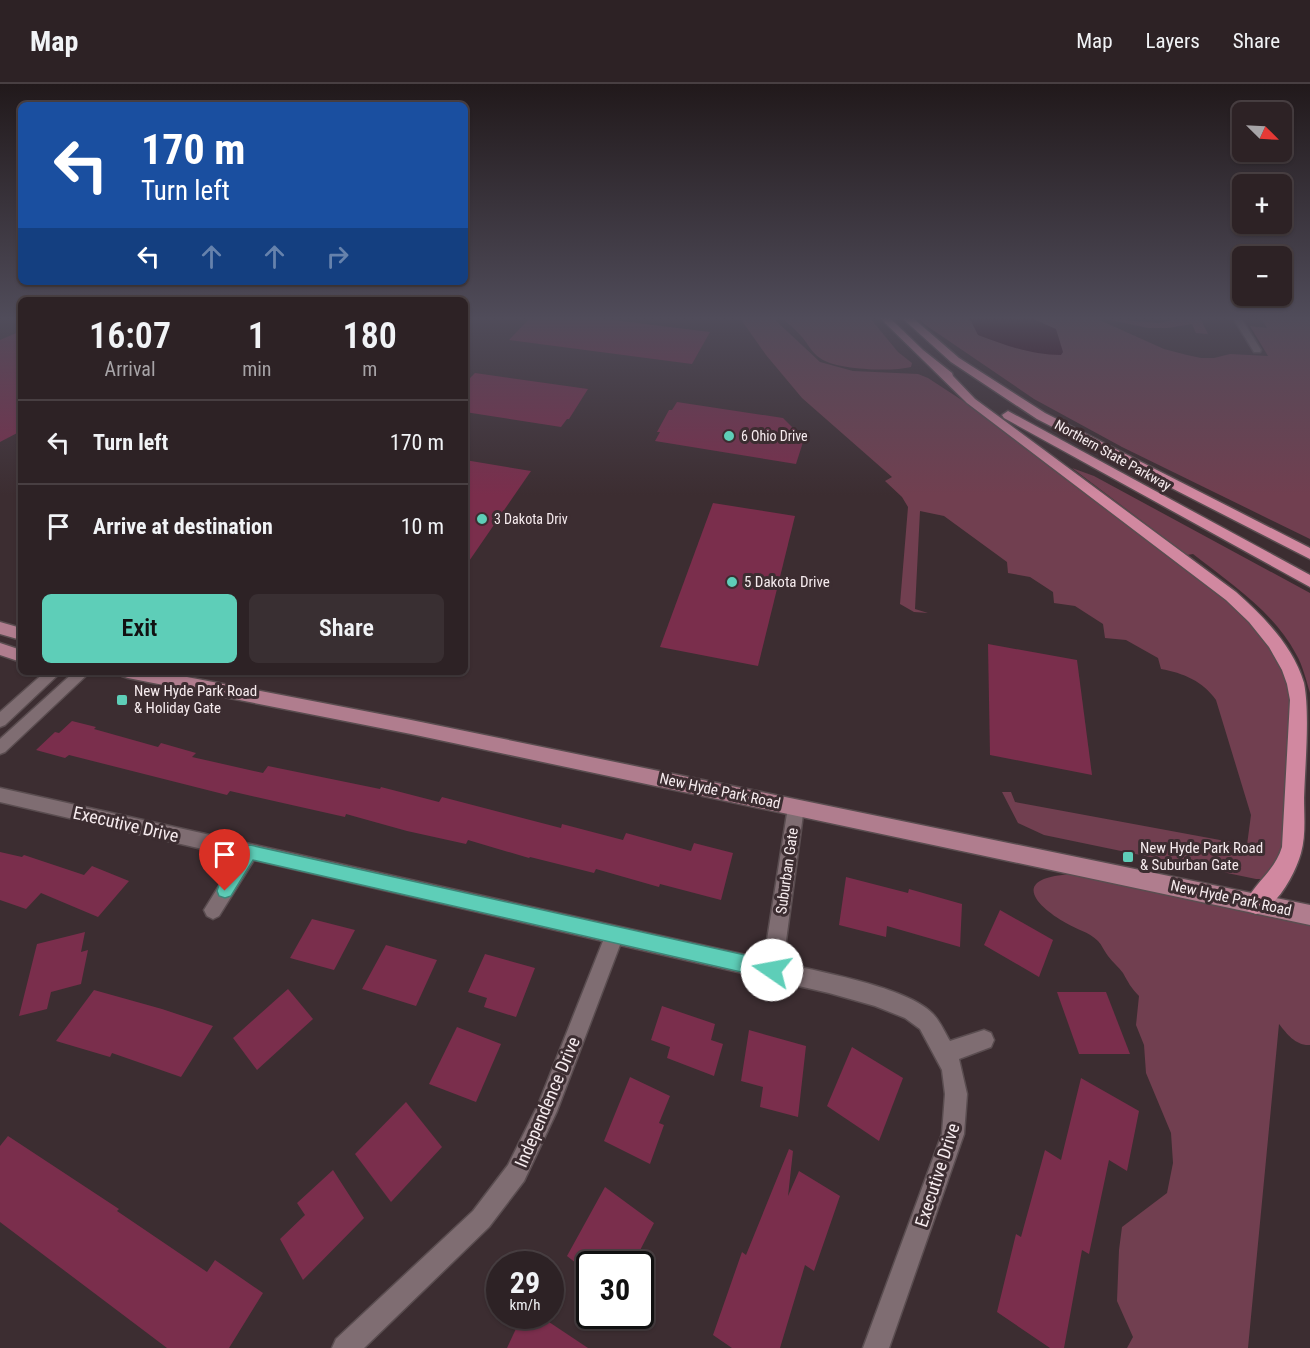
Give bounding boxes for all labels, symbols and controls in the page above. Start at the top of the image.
text: Map [30,25,78,58]
text: Map [1076,29,1113,53]
text: Layers [1146,29,1200,53]
text: Share [1233,29,1280,53]
north arrow [1232,102,1292,162]
map controls [1232,102,1292,306]
text: 170 m [141,125,246,174]
icon: left [42,126,120,204]
button: + [1232,174,1292,234]
text: Turn left [141,175,230,207]
icon: left [132,240,165,273]
icon: ahead [195,240,228,273]
icon: ahead [258,240,291,273]
icon: right [321,240,354,273]
button: − [1232,246,1292,306]
text: 16:07 [89,315,171,357]
text: 1 [248,315,266,357]
text: 180 [343,315,397,357]
text: Arrival [105,357,156,381]
text: min [242,357,271,381]
text: m [362,357,377,381]
street label: Northern State Parkway [1052,416,1174,494]
icon: left [42,426,75,459]
place label: 6 Ohio Drive [741,428,808,444]
marker: 6 Ohio Drive [722,429,736,443]
text: Turn left [93,430,168,455]
text: 170 m [390,430,444,455]
icon: arrive [42,510,75,543]
place label: 3 Dakota Driv [494,511,568,527]
marker: 3 Dakota Driv [475,512,489,526]
text: Arrive at destination [93,514,273,539]
text: 10 m [401,514,444,539]
place label: 5 Dakota Drive [744,573,830,591]
marker: 5 Dakota Drive [725,575,739,589]
button: Exit [42,594,237,663]
button: Share [249,594,444,663]
place label: New Hyde Park Road & Holiday Gate [134,682,257,717]
marker: New Hyde Park Road & Holiday Gate [115,693,129,707]
street label: New Hyde Park Road [658,769,782,813]
street label: Executive Drive [71,802,181,846]
street label: Suburban Gate [772,827,802,915]
pin [199,829,250,891]
icon: arrive [208,838,241,871]
place label: New Hyde Park Road & Suburban Gate [1140,839,1263,874]
marker: New Hyde Park Road & Suburban Gate [1121,850,1135,864]
street label: New Hyde Park Road [1169,876,1293,920]
position arrow [740,938,804,1002]
street label: Independence Drive [510,1034,584,1170]
street label: Executive Drive [910,1121,964,1229]
speed limit sign: 30 [576,1251,654,1329]
text: 29 [510,1265,540,1300]
text: km/h [510,1296,540,1314]

